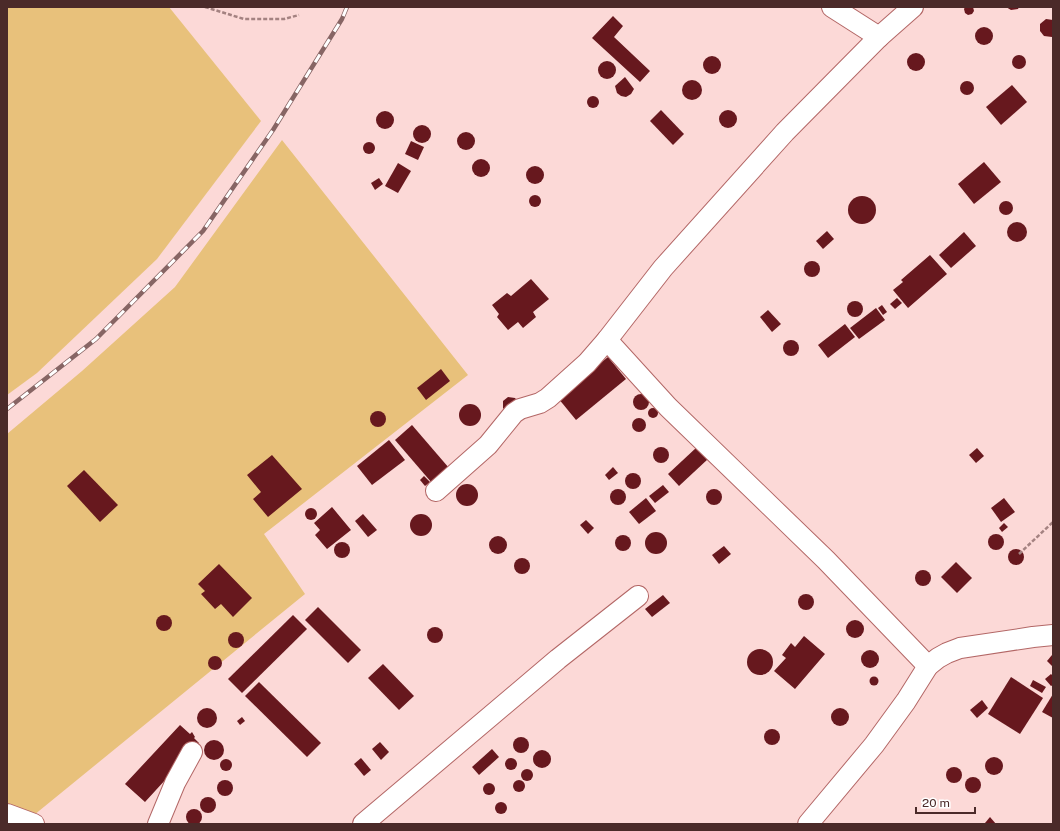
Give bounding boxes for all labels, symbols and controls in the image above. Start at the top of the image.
scale bar [916,789,975,815]
text: 20 m [922,796,950,810]

